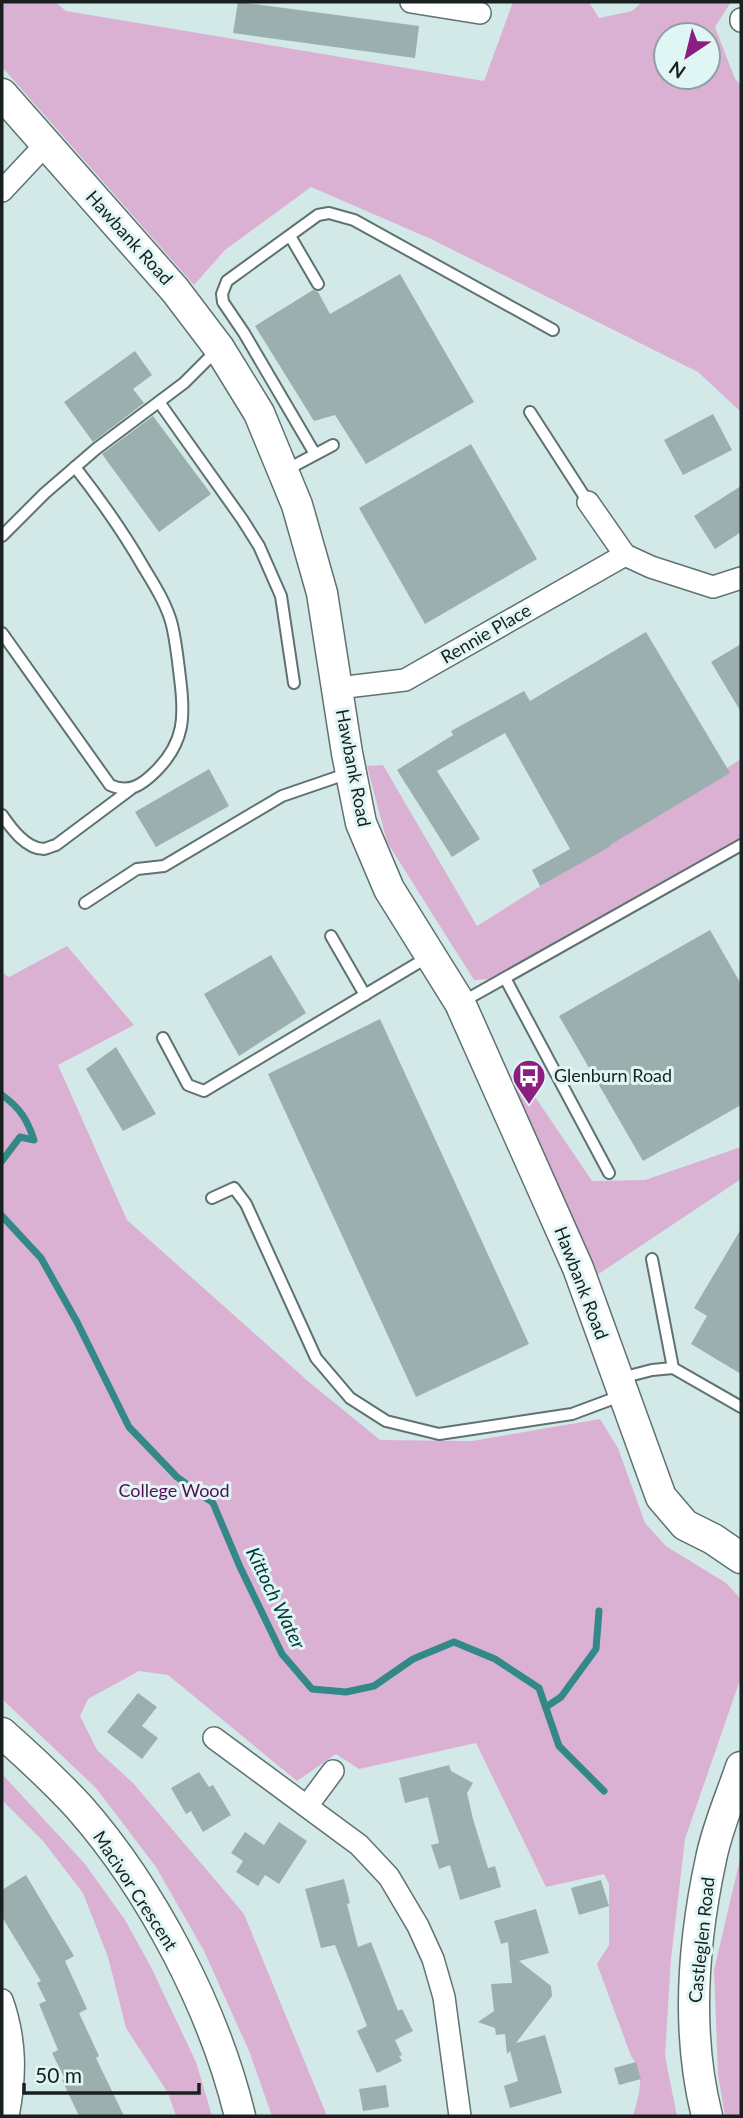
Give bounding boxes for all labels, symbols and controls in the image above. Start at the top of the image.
north arrow [652,21,722,91]
text: N [664,57,690,84]
street label: Hawbank Road [82,186,178,289]
street label: Rennie Place [436,598,535,668]
street label: Hawbank Road [332,707,376,828]
bus stop icon: Glenburn Road [510,1057,548,1106]
place label: Glenburn Road [554,1064,672,1086]
street label: Hawbank Road [550,1223,614,1342]
park label: College Wood [118,1479,230,1501]
water label: Kittoch Water [242,1543,311,1653]
street label: Macivor Crescent [89,1827,183,1955]
street label: Castleglen Road [683,1876,719,2004]
scale bar [24,2052,200,2096]
text: 50 m [35,2062,82,2087]

